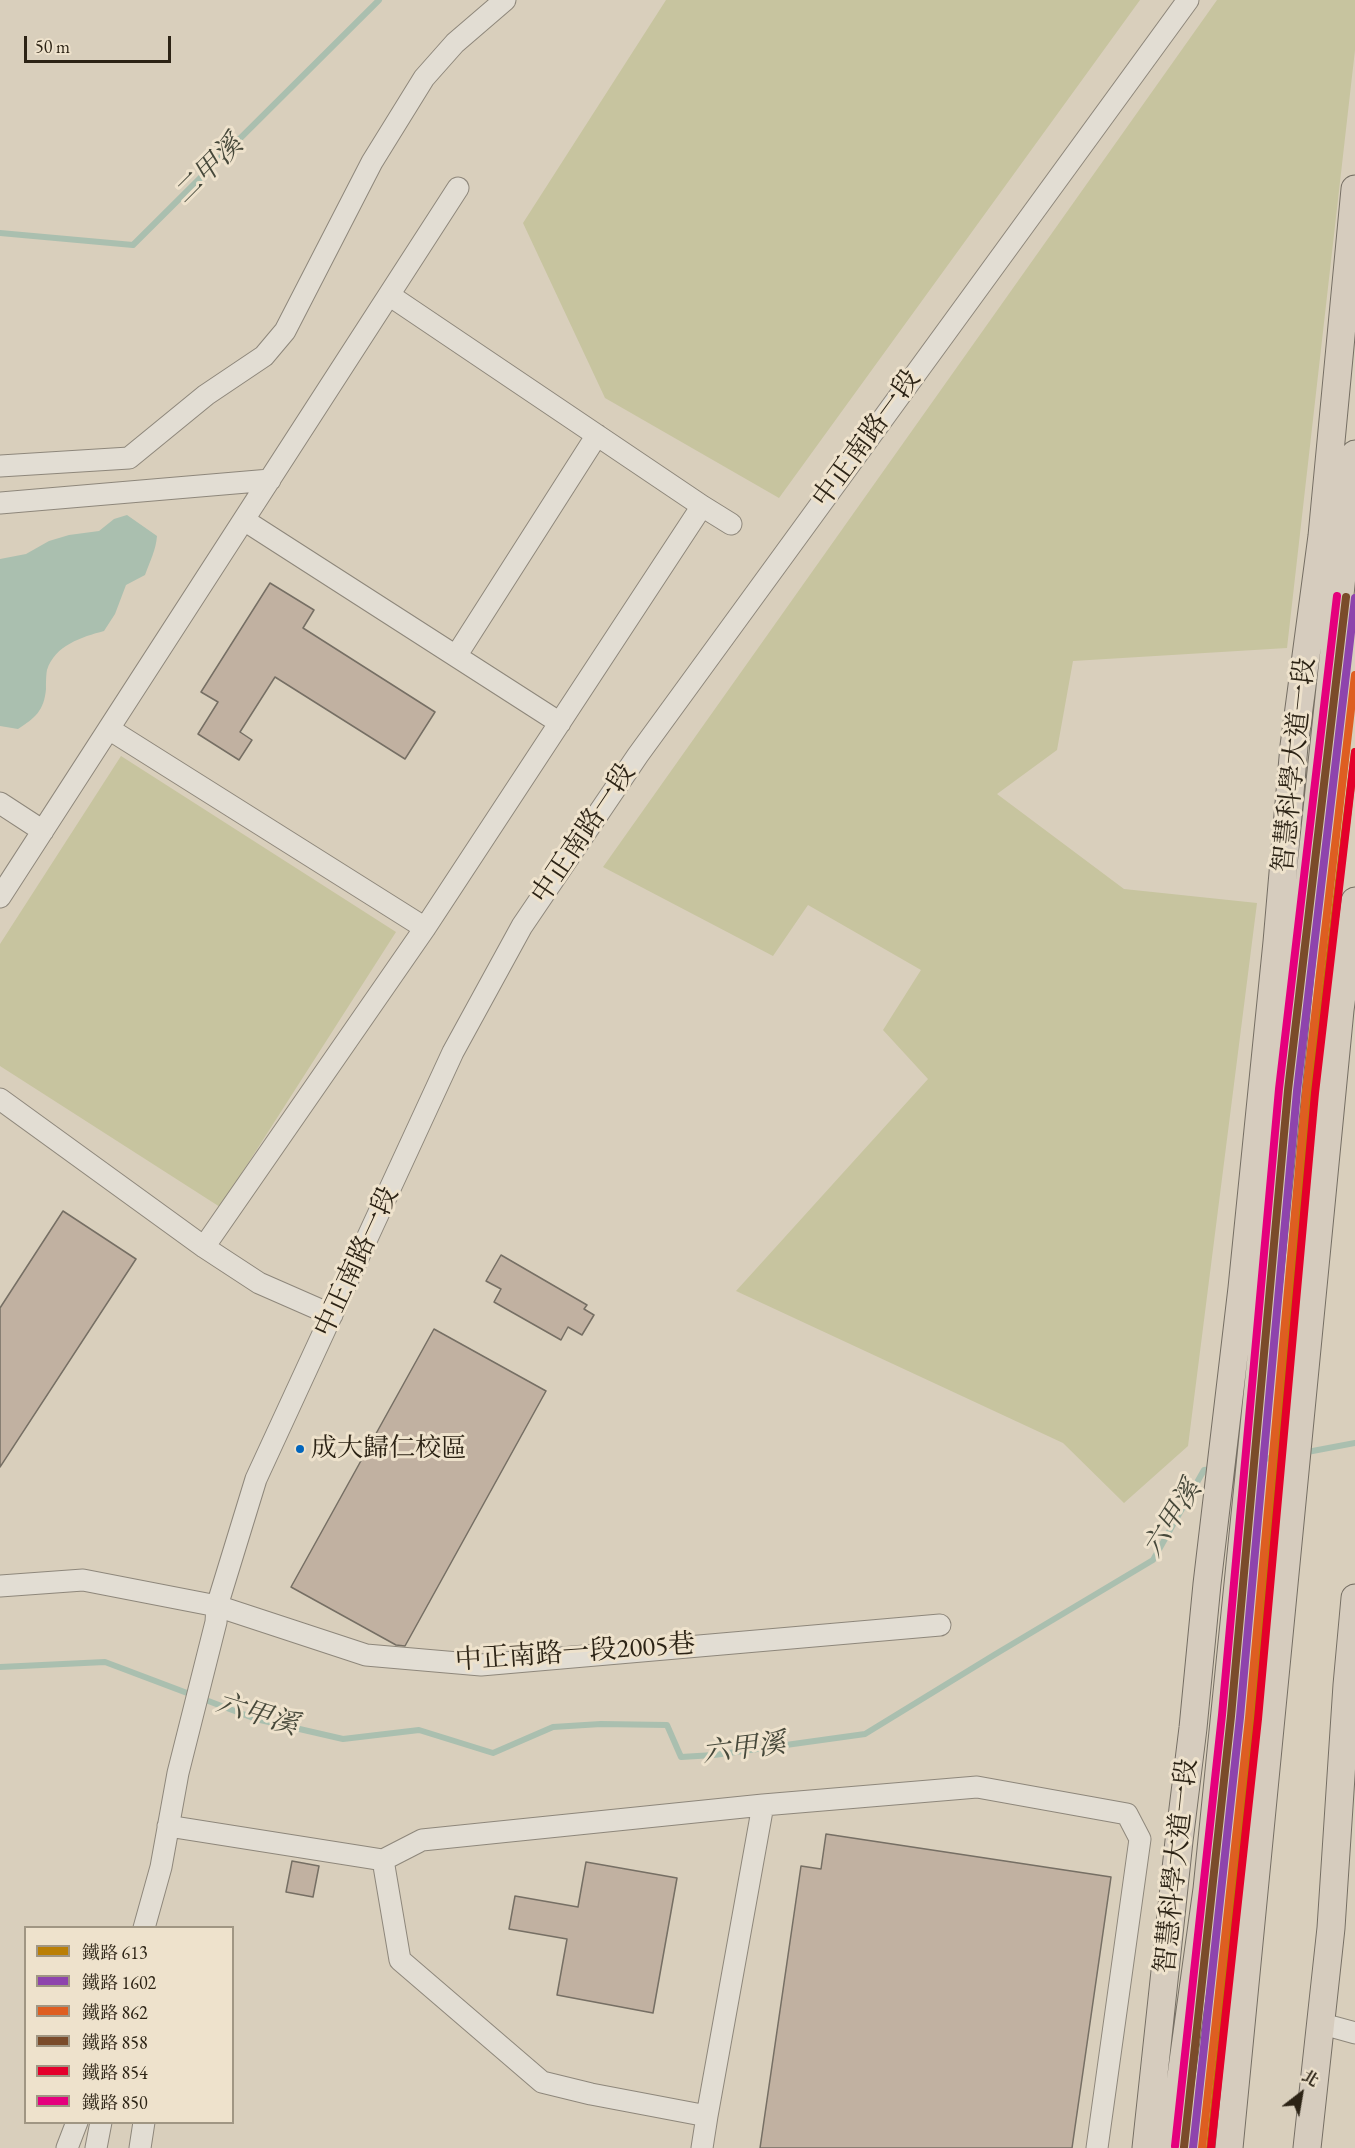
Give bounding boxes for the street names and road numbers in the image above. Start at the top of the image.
street label: 中正南路一段 [806,364,928,514]
street label: 智慧科學大道一段 [1268,656,1322,874]
street label: 中正南路一段 [525,758,643,910]
street label: 中正南路一段 [308,1182,406,1342]
street label: 中正南路一段2005巷 [454,1628,696,1678]
street label: 智慧科學大道一段 [1150,1757,1204,1975]

